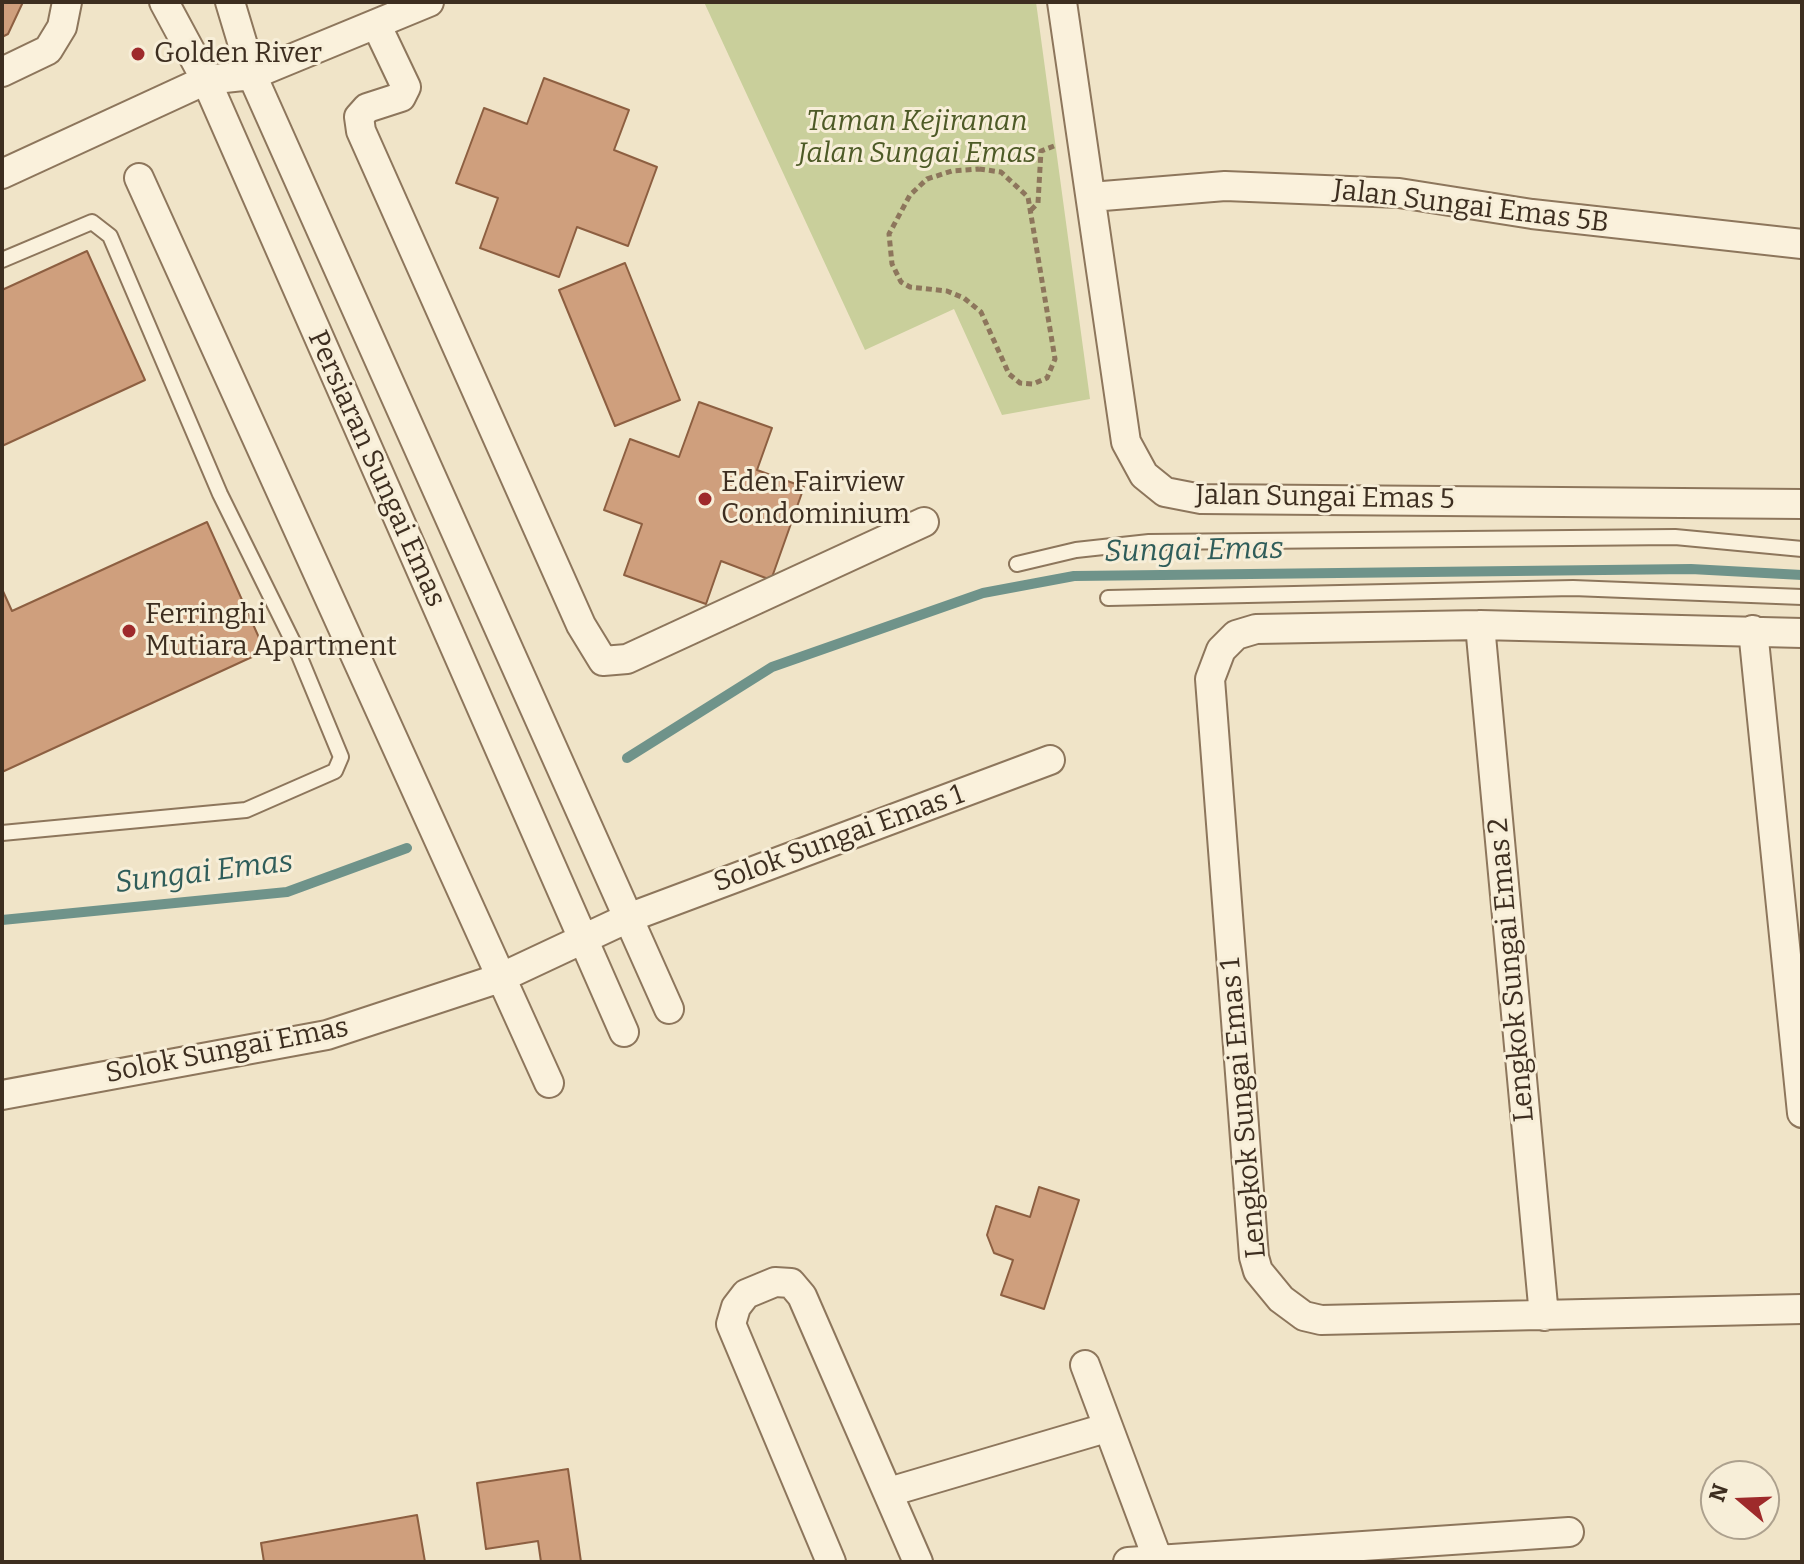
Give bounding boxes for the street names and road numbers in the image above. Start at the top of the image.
street label: Jalan Sungai Emas 5B [1331,173,1611,241]
street label: Persiaran Sungai Emas [300,326,452,612]
street label: Jalan Sungai Emas 5 [1195,479,1455,517]
street label: Solok Sungai Emas 1 [709,778,969,900]
street label: Lengkok Sungai Emas 2 [1482,816,1542,1124]
street label: Lengkok Sungai Emas 1 [1214,956,1274,1260]
street label: Solok Sungai Emas [103,1011,351,1091]

